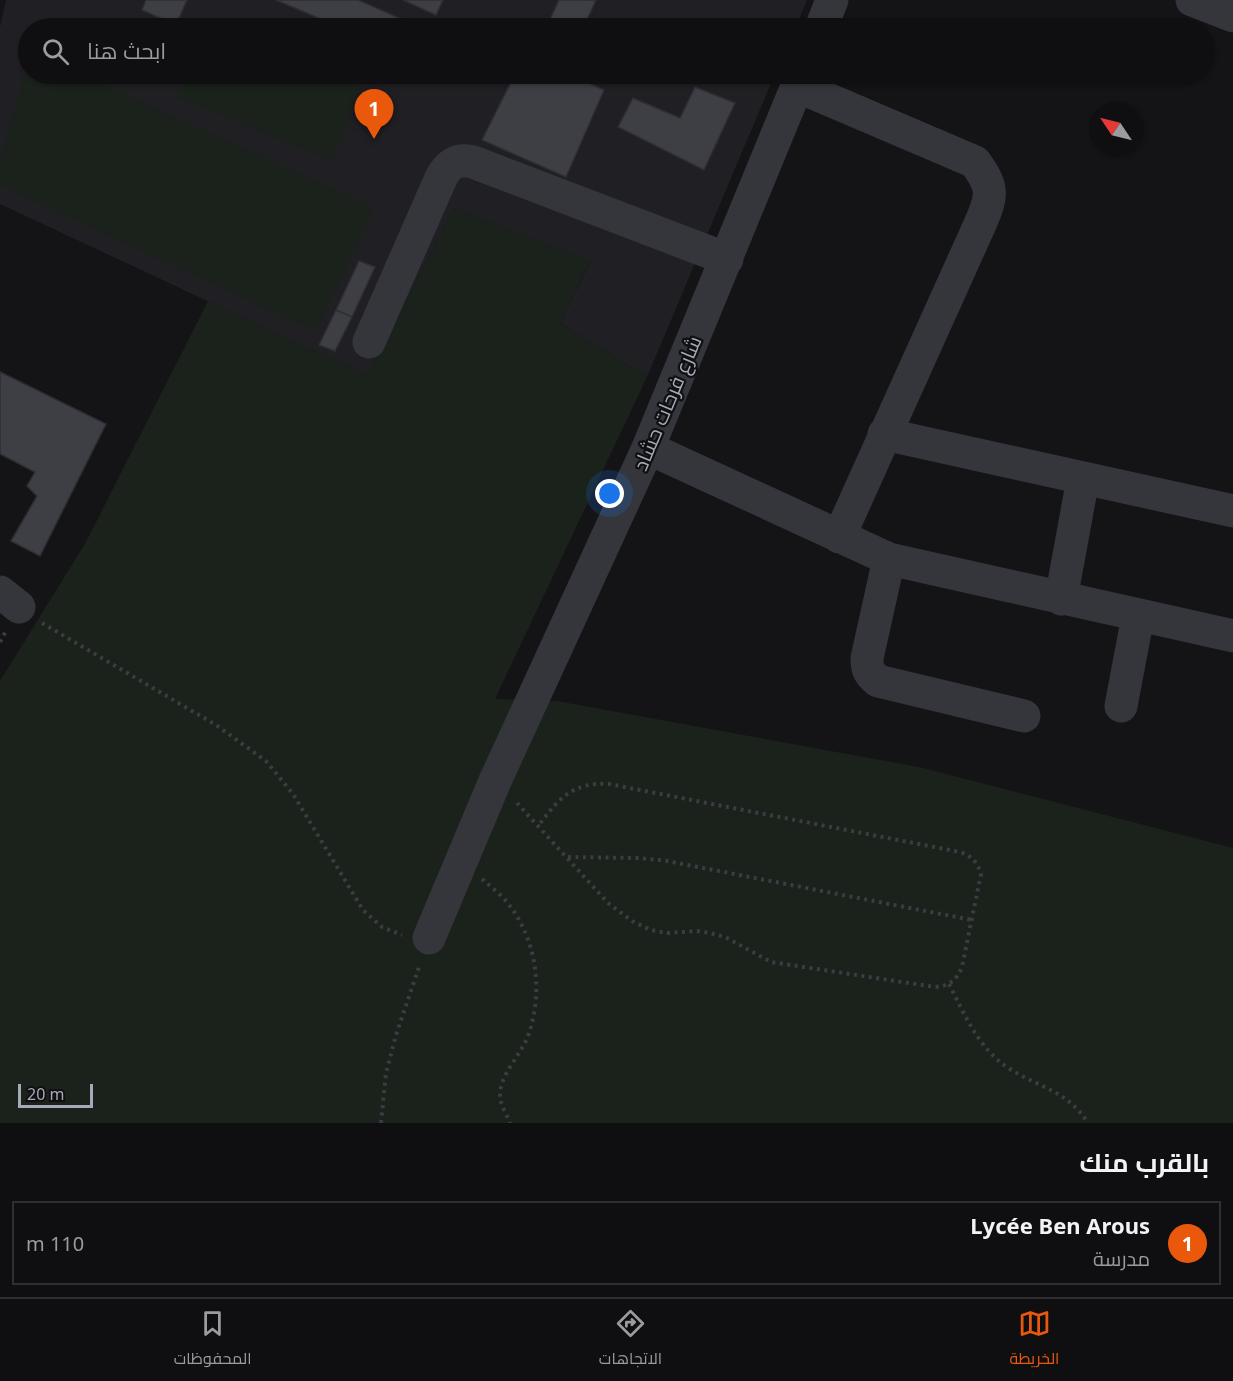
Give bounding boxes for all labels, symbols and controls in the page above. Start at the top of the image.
search box [18,18,1215,84]
icon: search [39,35,72,68]
text: ابحث هنا [87,35,166,65]
pin: 1 [354,90,394,139]
north arrow [1089,102,1143,156]
street label: شارع فرحات حشاد [626,331,708,475]
your location [595,479,624,508]
scale bar [18,1081,93,1108]
text: 20 m [27,1083,64,1105]
text: بالقرب منك [1080,1144,1209,1180]
text: Lycée Ben Arous [970,1210,1150,1240]
text: 110 m [26,1230,84,1257]
text: 1 [1182,1230,1193,1257]
text: مدرسة [1093,1245,1150,1272]
tab: المحفوظات [174,1307,252,1373]
tab: الاتجاهات [599,1307,662,1373]
tab: الخريطة [1009,1307,1059,1373]

